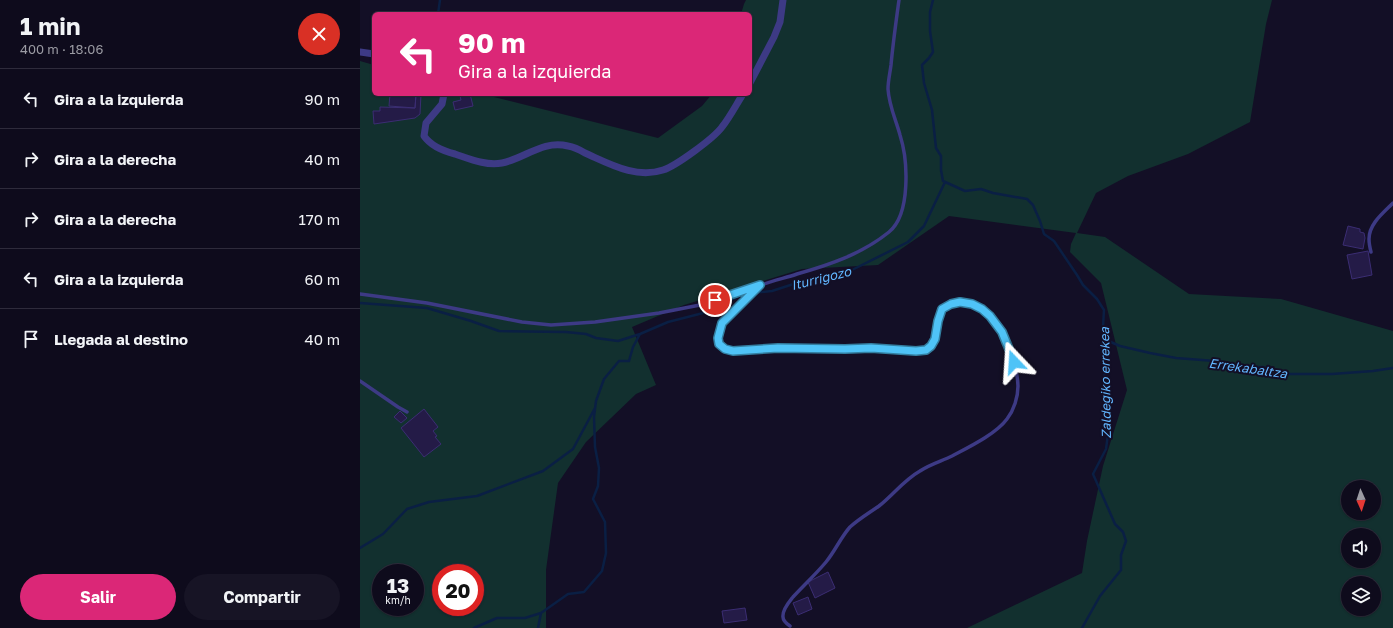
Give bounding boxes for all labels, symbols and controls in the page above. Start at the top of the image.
text: 1 min [20,11,80,40]
button: close [298,13,340,55]
text: 90 m [458,26,525,59]
icon: left [392,28,444,80]
text: 400 m · 18:06 [20,41,103,57]
text: Gira a la izquierda [458,60,611,82]
icon: left [20,88,42,110]
text: Gira a la izquierda [54,90,184,108]
text: 90 m [305,90,340,108]
icon: right [20,148,42,170]
text: Gira a la derecha [54,150,176,168]
text: 40 m [305,150,340,168]
icon: right [20,208,42,230]
text: Gira a la derecha [54,210,176,228]
text: 170 m [298,210,340,228]
water label: Iturrigozo [789,263,854,293]
icon: left [20,268,42,290]
text: Gira a la izquierda [54,270,184,288]
text: 60 m [305,270,340,288]
pin [698,283,732,317]
icon: arrive [704,289,726,311]
water label: Zaldegiko errekea [1096,327,1114,439]
icon: arrive [20,328,42,350]
text: Llegada al destino [54,330,188,348]
text: 40 m [305,330,340,348]
position arrow [993,341,1035,383]
water label: Errekabaltza [1208,355,1289,381]
north arrow [1341,480,1381,520]
map controls [1341,480,1381,616]
button: sound [1341,528,1381,568]
speed limit sign: 20 [432,564,484,616]
text: 13 [387,573,409,597]
button: Salir [20,574,176,620]
button: Compartir [184,574,340,620]
button: layers [1341,576,1381,616]
text: km/h [385,594,411,606]

